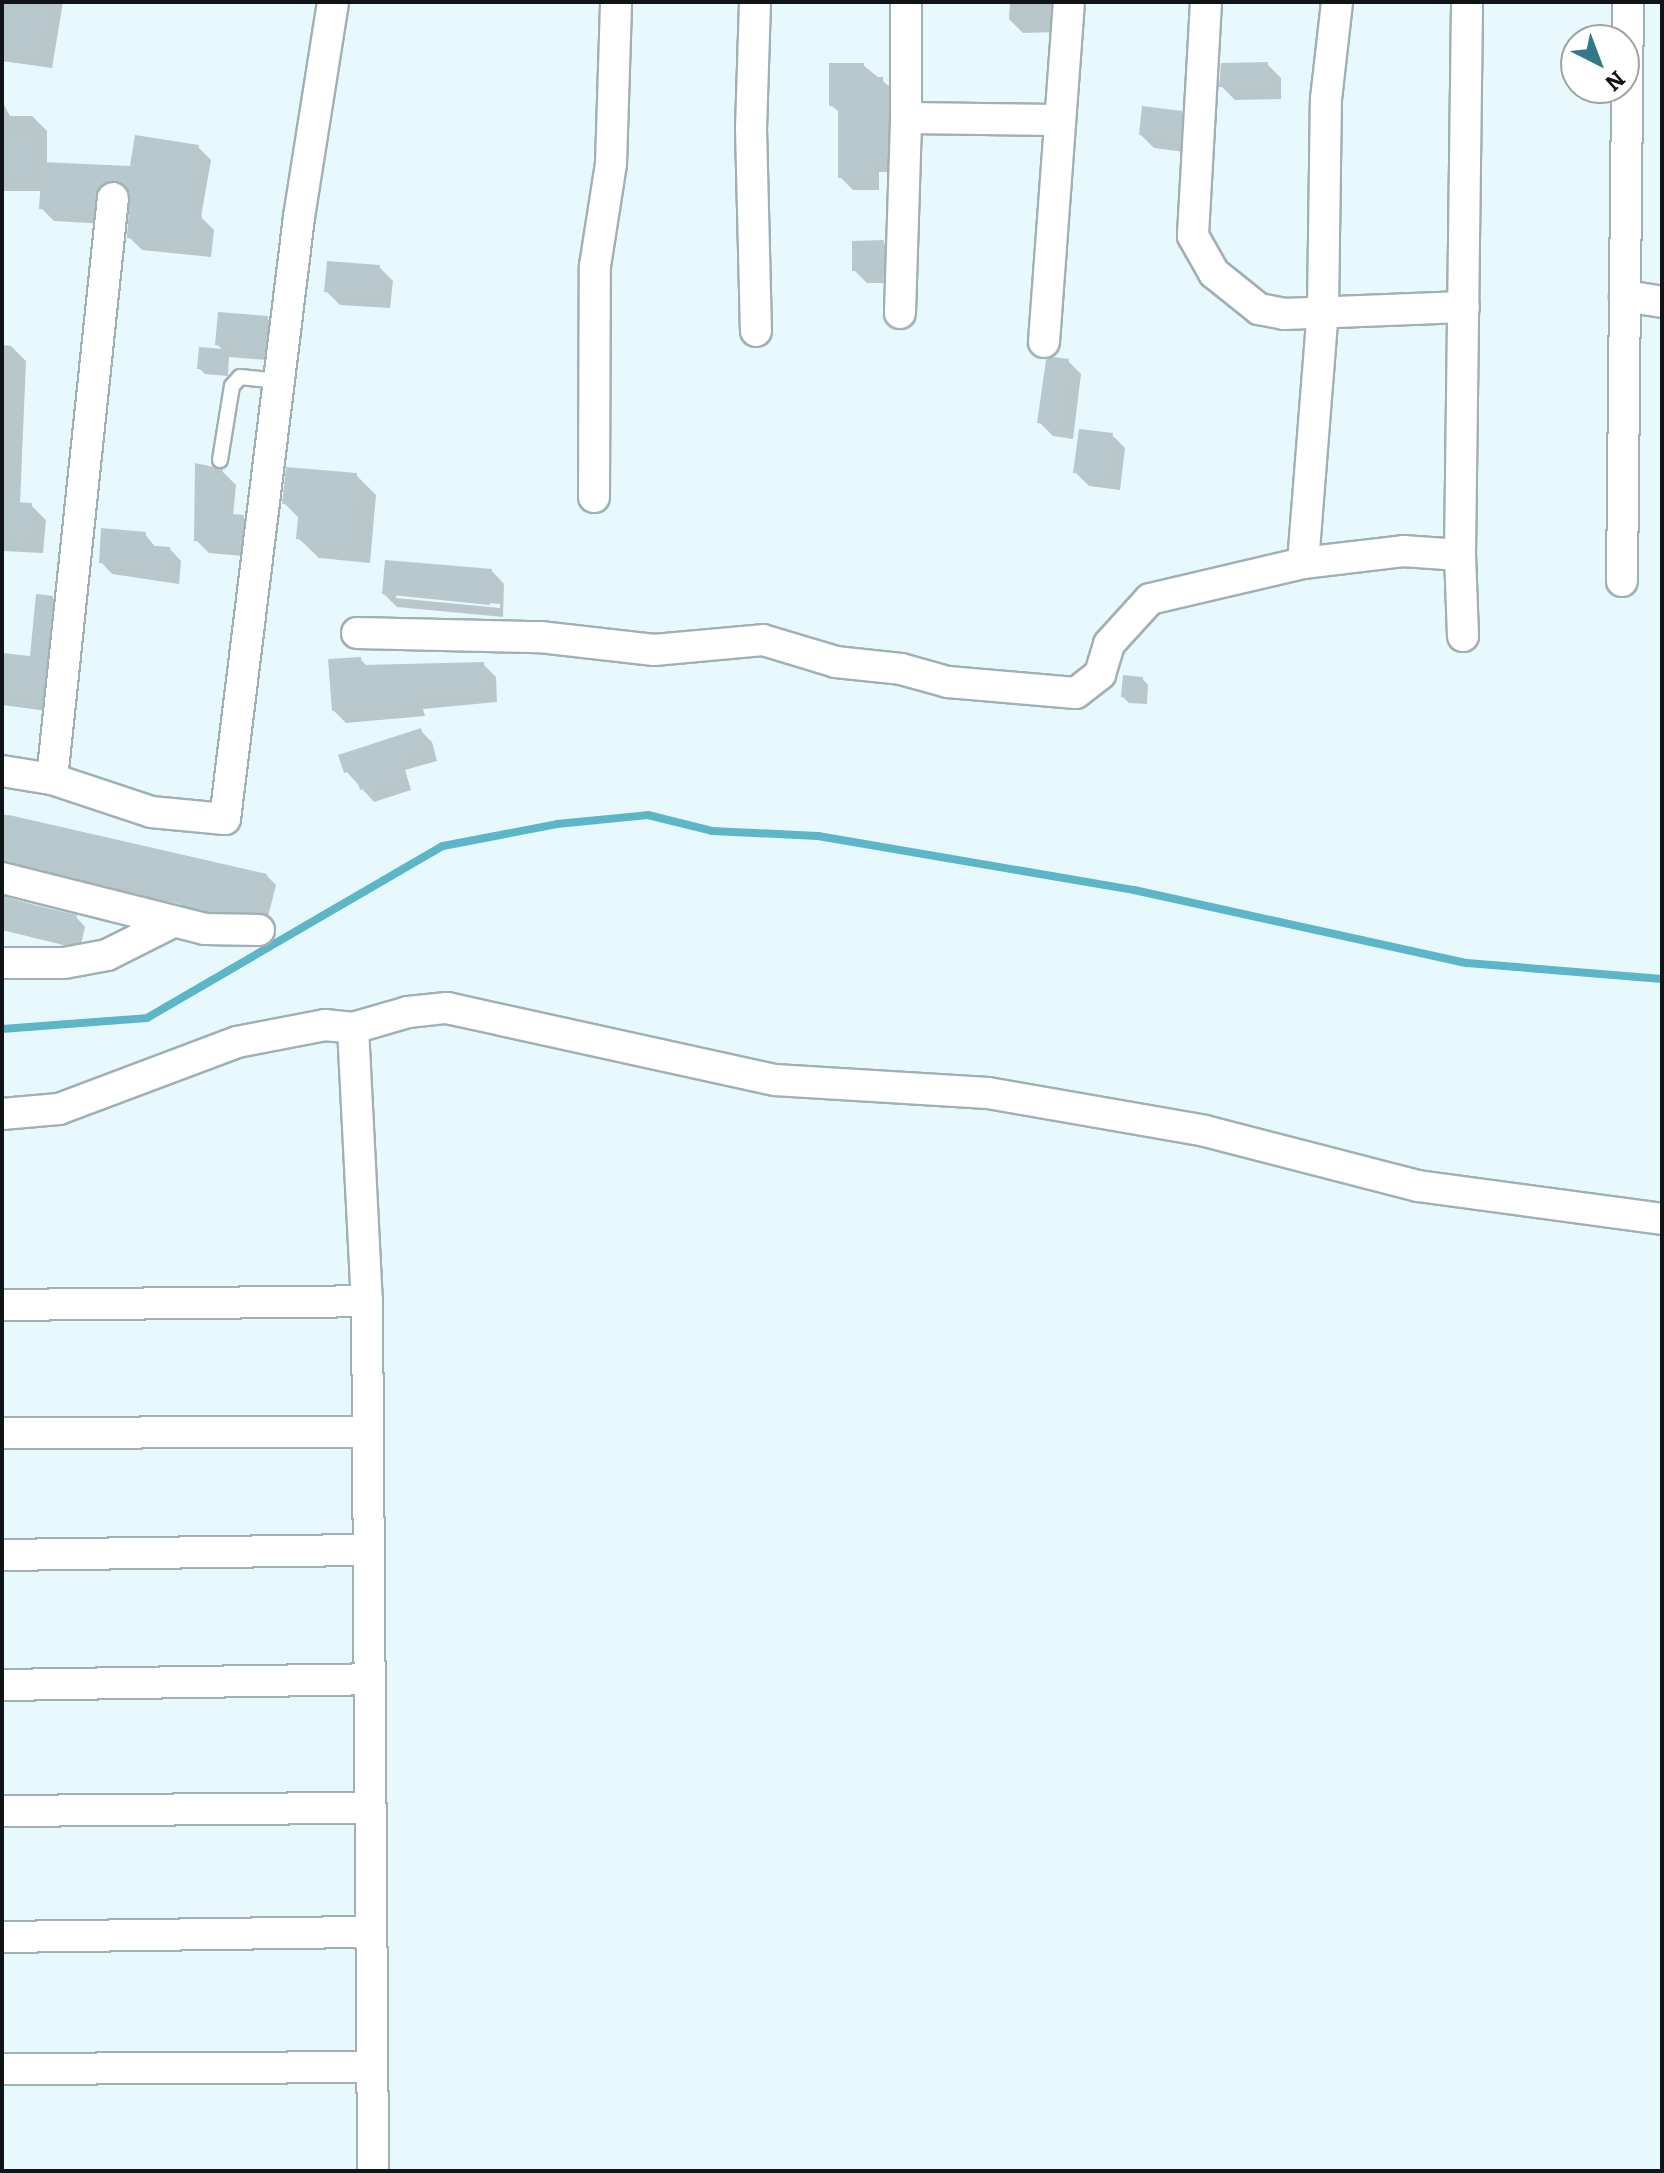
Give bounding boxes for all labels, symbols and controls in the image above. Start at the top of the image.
north arrow [1560,24,1640,104]
text: N [1600,65,1630,96]

